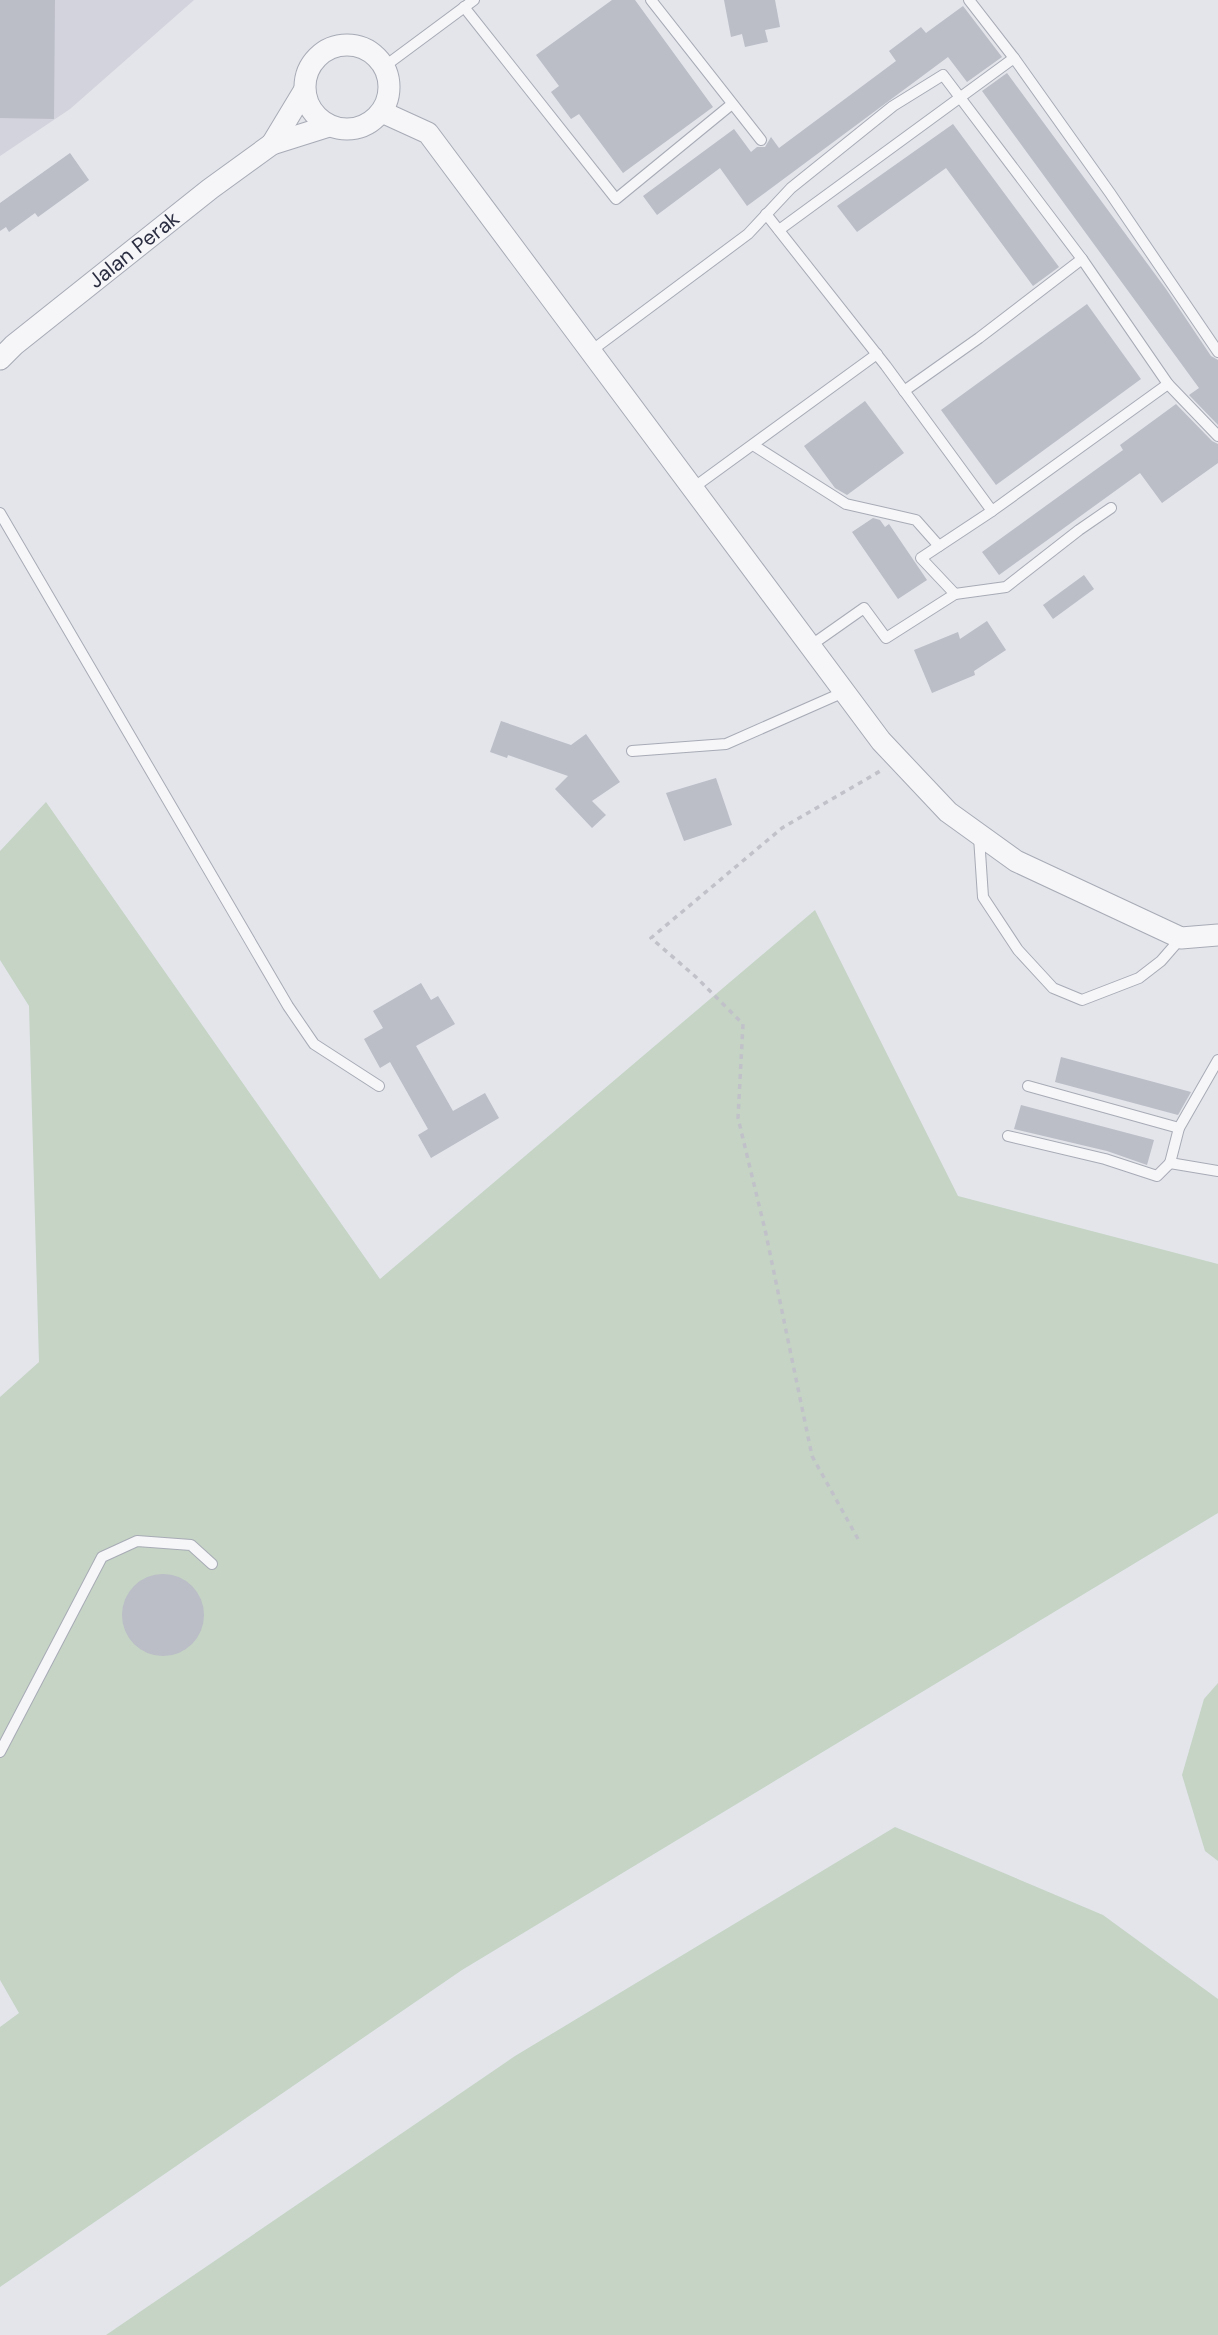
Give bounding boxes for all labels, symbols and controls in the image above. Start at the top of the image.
street label: Jalan Perak [82,204,186,295]

